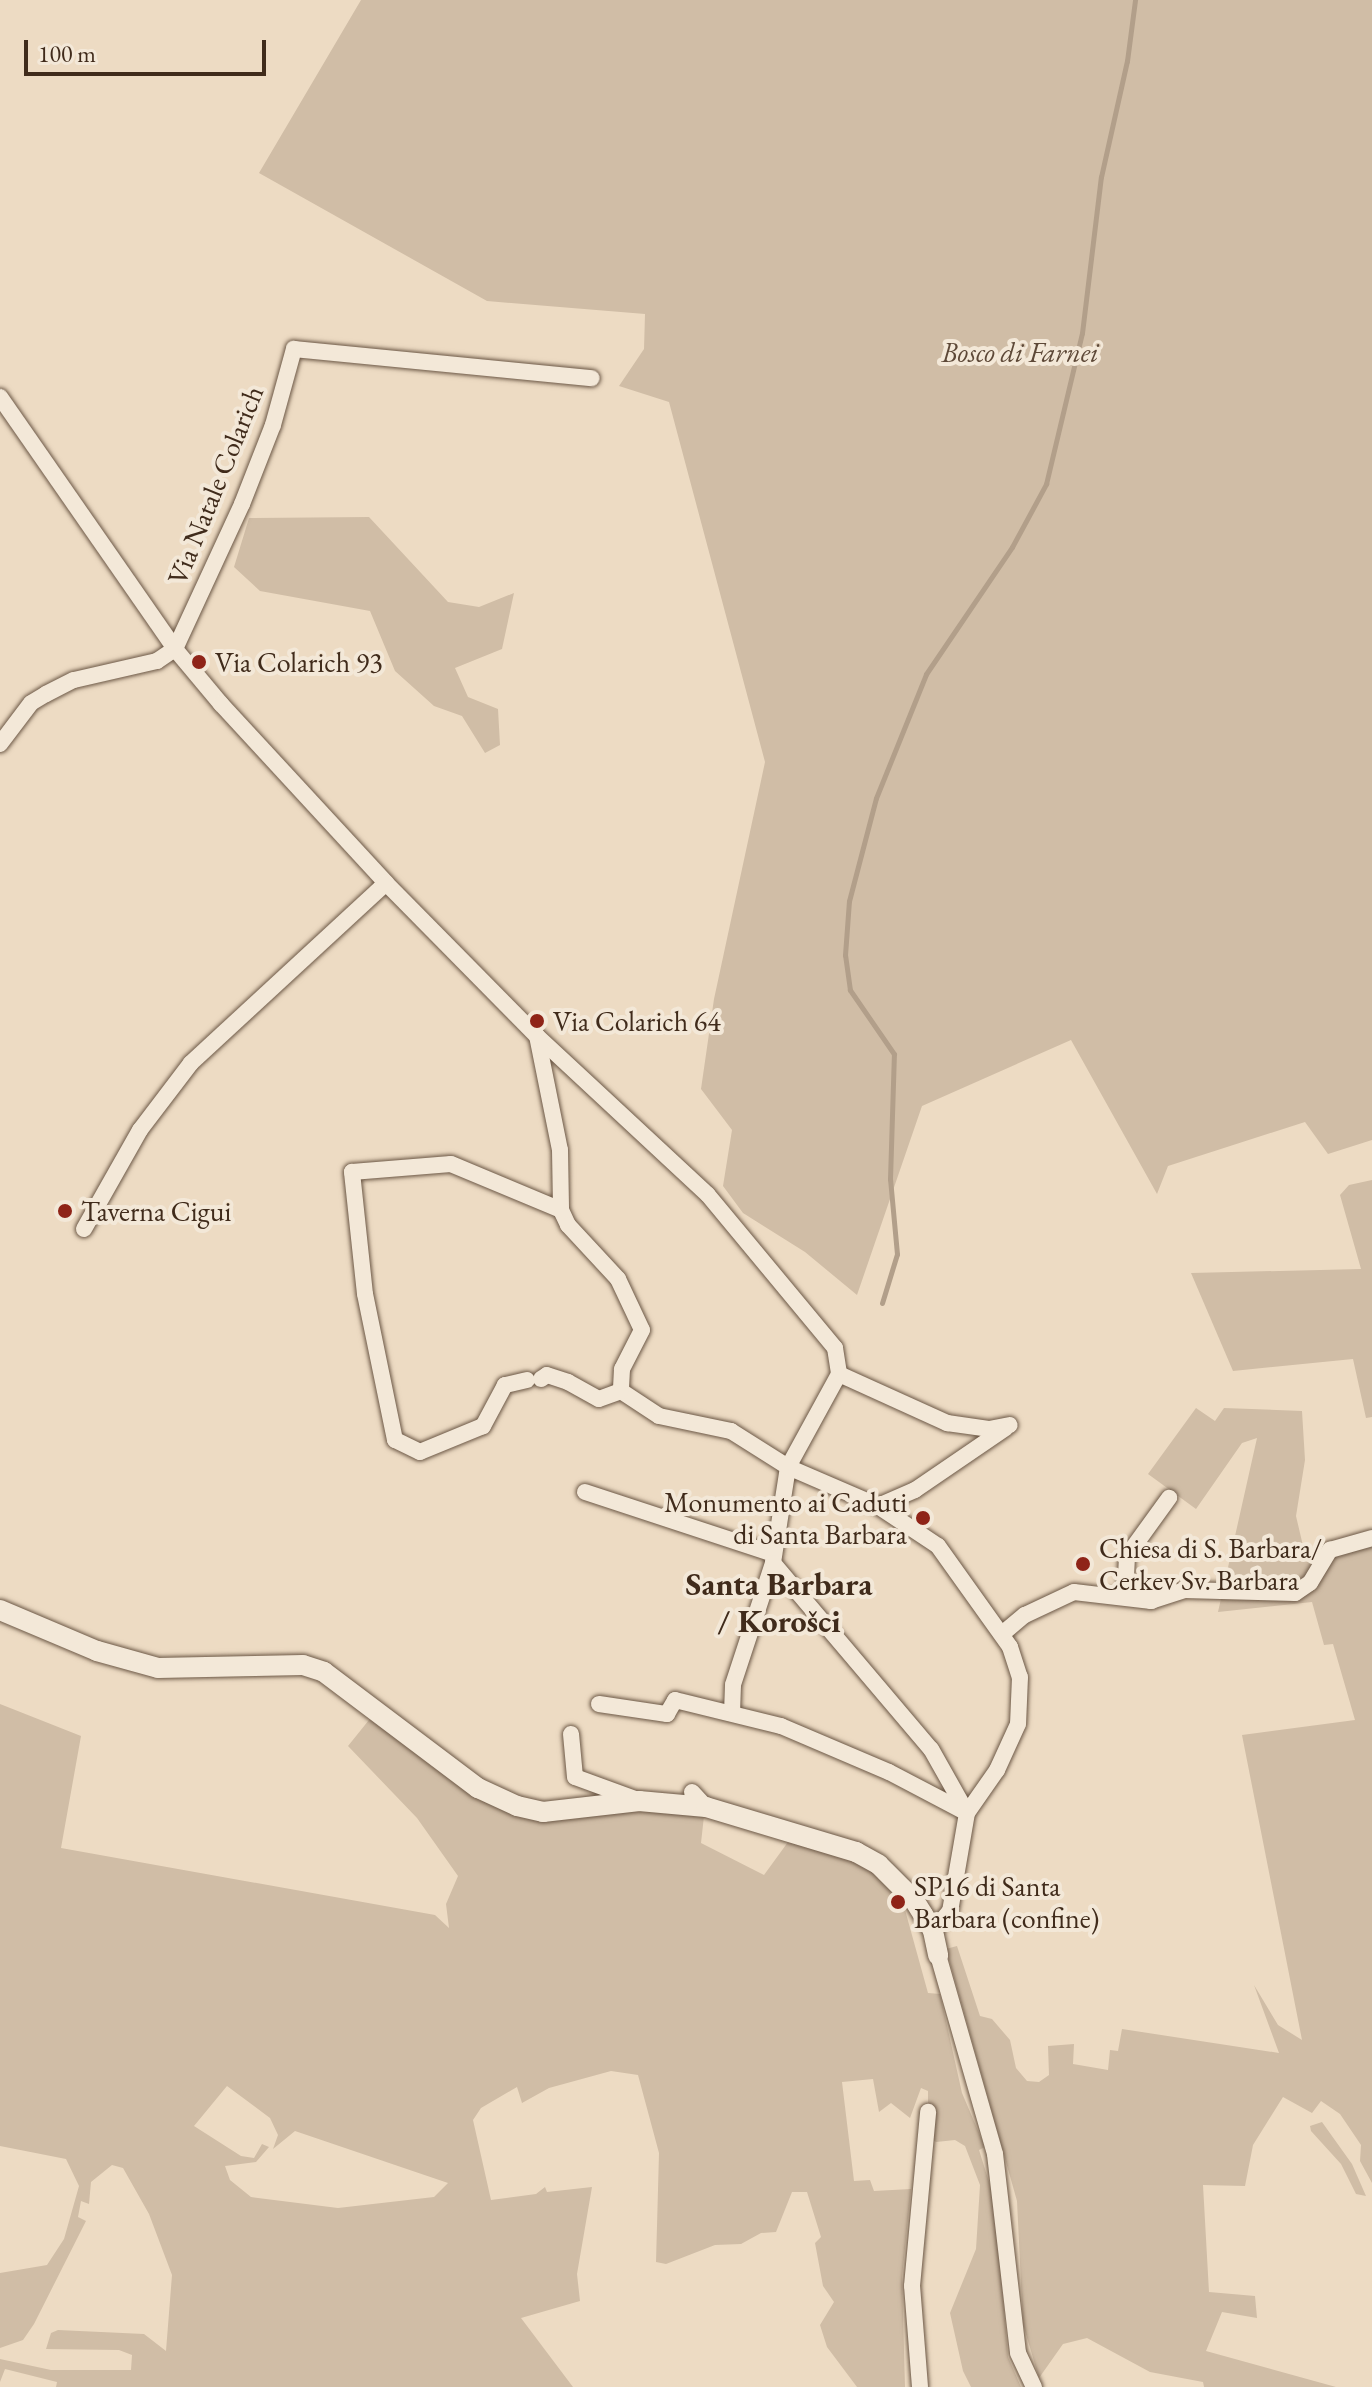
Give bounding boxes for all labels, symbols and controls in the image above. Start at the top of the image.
scale bar [28,24,270,74]
text: 100 m [38,38,96,69]
park label: Bosco di Farnei [942,335,1098,369]
street label: Via Natale Colarich [160,381,270,589]
place label: Via Colarich 93 [215,645,383,679]
marker: Via Colarich 93 [190,653,208,671]
place label: Via Colarich 64 [553,1004,721,1038]
marker: Via Colarich 64 [528,1012,546,1030]
place label: Taverna Cigui [81,1194,231,1228]
marker: Taverna Cigui [56,1202,74,1220]
place label: Monumento ai Caduti di Santa Barbara [664,1485,907,1551]
marker: Monumento ai Caduti di Santa Barbara [914,1509,932,1527]
place label: Chiesa di S. Barbara/ Cerkev Sv. Barbara [1099,1531,1322,1597]
marker: Chiesa di S. Barbara/ Cerkev Sv. Barbara [1074,1555,1092,1573]
district label: Santa Barbara / Korošci [686,1566,872,1641]
place label: SP16 di Santa Barbara (confine) [914,1869,1099,1935]
marker: SP16 di Santa Barbara (confine) [889,1893,907,1911]

